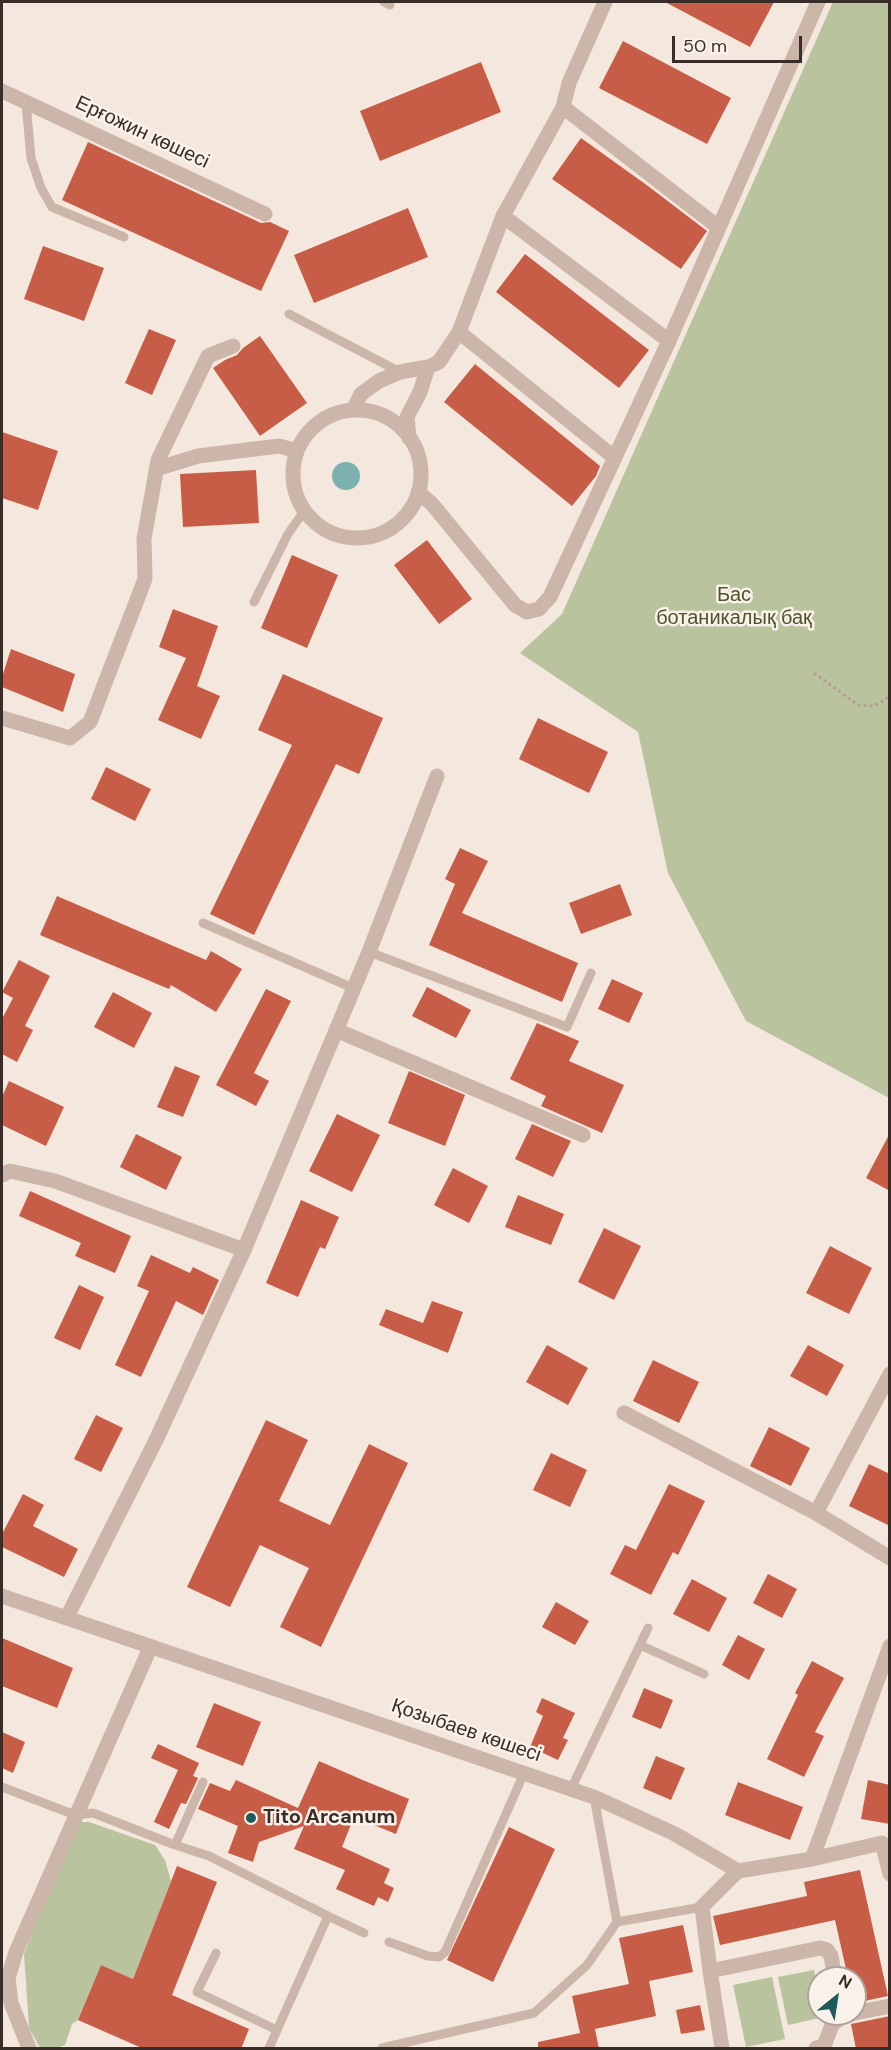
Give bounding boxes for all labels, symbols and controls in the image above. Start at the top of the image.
scale bar [675,24,806,62]
text: 50 m [683,34,727,58]
street label: Ерғожин көшесі [71,91,213,175]
park label: Бас ботаникалық бақ [656,584,812,631]
street label: Қозыбаев көшесі [388,1694,544,1768]
place label: Tito Arcanum [263,1806,395,1830]
marker: Tito Arcanum [244,1811,258,1825]
north arrow [807,1966,867,2026]
text: N [835,1970,856,1994]

